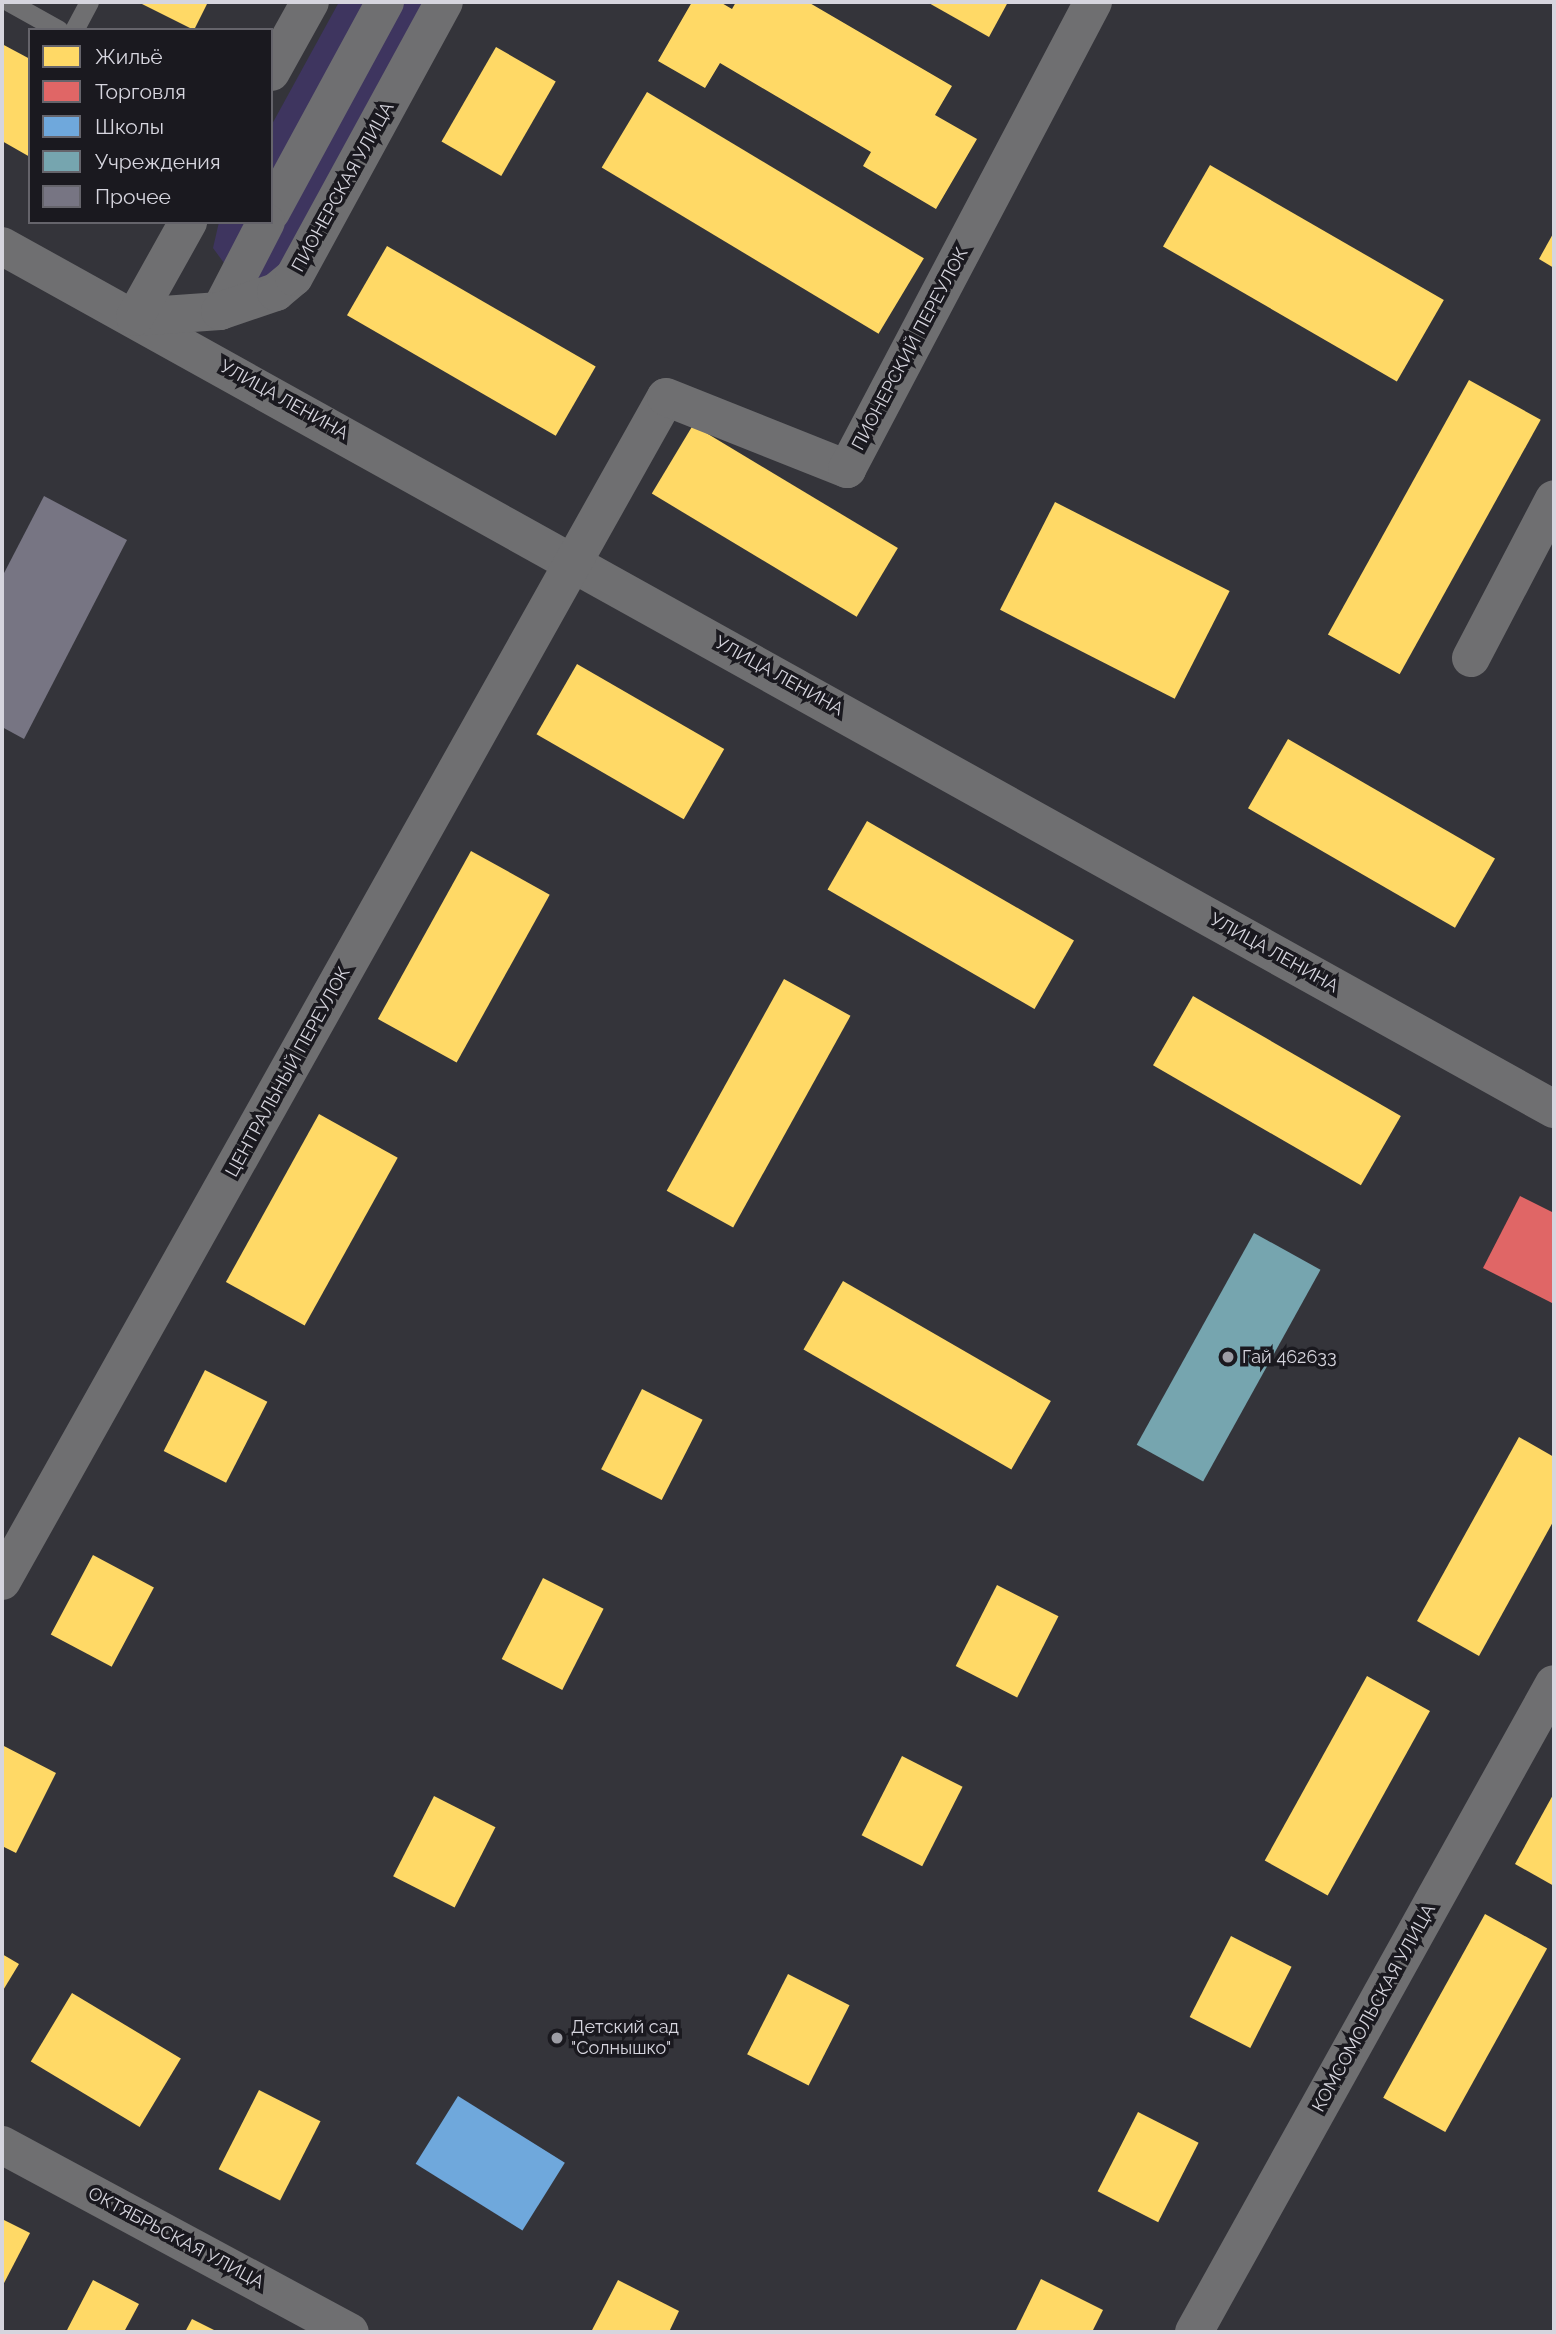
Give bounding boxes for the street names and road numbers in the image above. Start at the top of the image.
street label: ПИОНЕРСКАЯ УЛИЦА [287,98,399,276]
street label: ПИОНЕРСКИЙ ПЕРЕУЛОК [847,244,973,454]
street label: УЛИЦА ЛЕНИНА [216,356,352,444]
street label: УЛИЦА ЛЕНИНА [711,632,847,720]
street label: УЛИЦА ЛЕНИНА [1206,909,1342,997]
street label: ЦЕНТРАЛЬНЫЙ ПЕРЕУЛОК [221,963,355,1181]
street label: КОМСОМОЛЬСКАЯ УЛИЦА [1308,1900,1440,2116]
street label: ОКТЯБРЬСКАЯ УЛИЦА [84,2182,268,2294]

